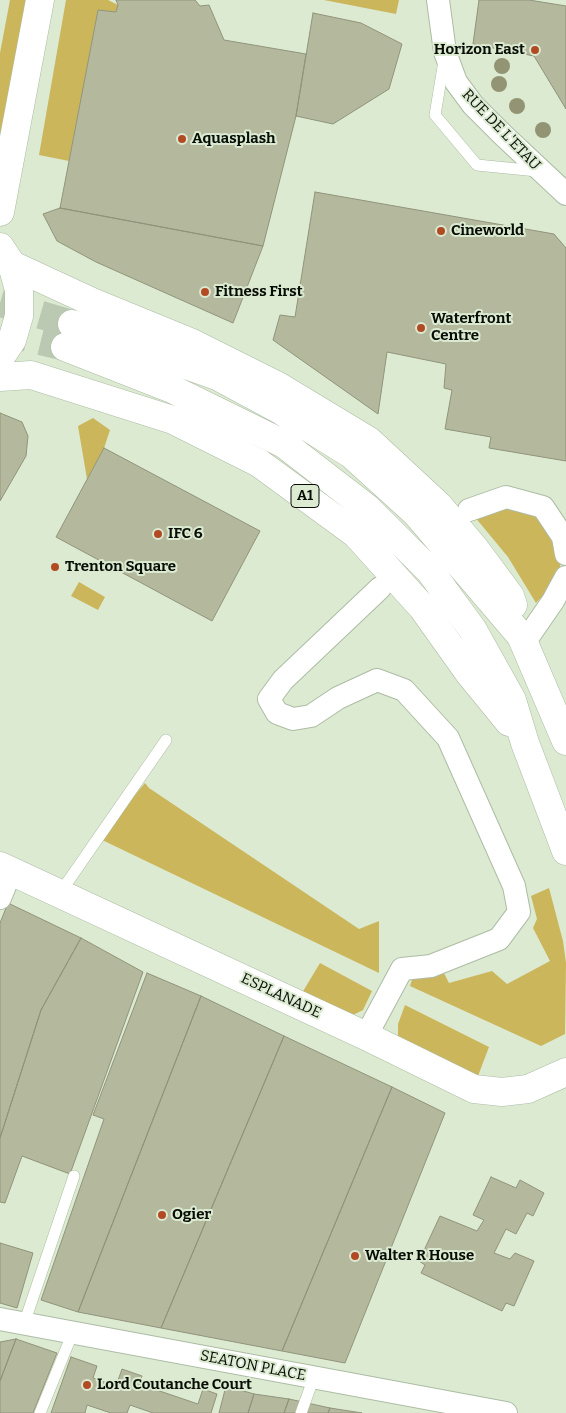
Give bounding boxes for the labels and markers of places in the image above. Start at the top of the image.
place label: Horizon East [434,41,525,59]
marker: Horizon East [529,44,541,56]
place label: Aquasplash [192,130,276,148]
marker: Aquasplash [176,133,188,145]
place label: Cineworld [451,222,524,240]
marker: Cineworld [435,225,447,237]
place label: Fitness First [215,283,303,301]
marker: Fitness First [199,286,211,298]
place label: Waterfront Centre [431,310,511,345]
marker: Waterfront Centre [415,322,427,334]
place label: IFC 6 [168,525,203,543]
marker: IFC 6 [152,528,164,540]
place label: Trenton Square [65,558,176,576]
marker: Trenton Square [49,561,61,573]
place label: Ogier [172,1206,211,1224]
marker: Ogier [156,1209,168,1221]
place label: Walter R House [365,1247,474,1265]
marker: Walter R House [349,1250,361,1262]
place label: Lord Coutanche Court [97,1376,252,1394]
marker: Lord Coutanche Court [81,1379,93,1391]

